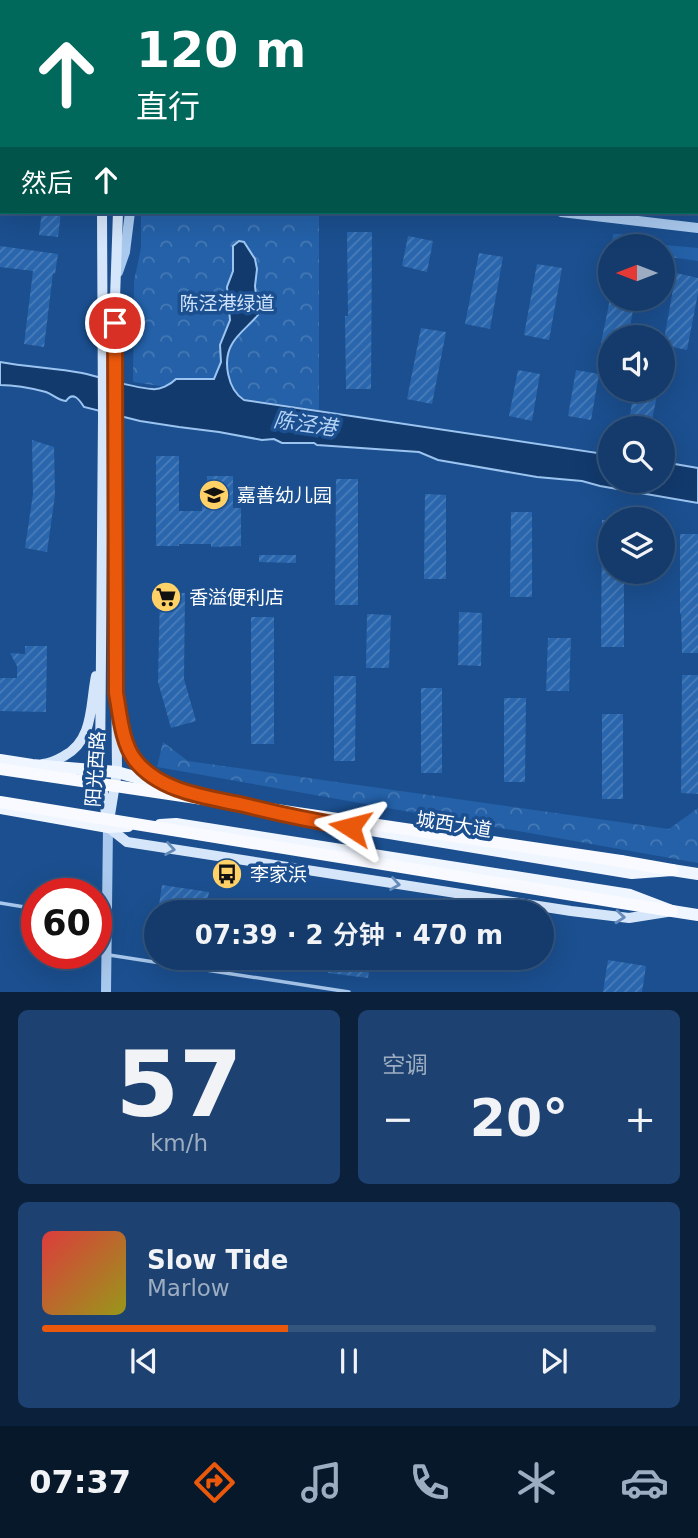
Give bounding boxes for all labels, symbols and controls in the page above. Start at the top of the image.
text: 120 m [136,22,306,79]
icon: ahead [21,28,112,119]
text: 直行 [136,88,200,126]
icon: ahead [87,161,125,199]
text: 然后 [21,168,73,198]
north arrow [598,234,676,312]
map controls [598,234,675,584]
park label: 陈泾港绿道 [179,292,275,314]
pin [85,293,145,353]
icon: arrive [96,304,134,342]
button: sound [598,325,675,402]
water label: 陈泾港 [272,408,341,441]
button: search [598,416,675,493]
school or university icon: 嘉善幼儿园 [197,478,231,512]
place label: 嘉善幼儿园 [237,484,332,506]
button: layers [598,507,675,584]
supermarket icon: 香溢便利店 [149,580,183,614]
place label: 香溢便利店 [189,586,284,608]
street label: 阳光西路 [81,730,109,808]
position arrow [313,790,387,864]
street label: 城西大道 [415,807,493,841]
one-way arrow [164,841,176,856]
bus stop icon: 李家浜 [210,857,244,891]
place label: 李家浜 [250,863,307,885]
one-way arrow [389,876,401,891]
speed limit sign: 60 [21,878,112,969]
one-way arrow [614,909,626,924]
text: 07:39 · 2 分钟 · 470 m [195,920,503,950]
text: 57 [116,1032,242,1137]
text: 空调 [382,1052,428,1078]
text: 20° [470,1088,568,1148]
text: − [382,1097,414,1141]
text: + [624,1097,656,1141]
text: km/h [150,1130,208,1156]
text: Slow Tide [147,1245,288,1275]
text: Marlow [147,1275,230,1301]
icon: previous [125,1342,163,1380]
icon: pause [330,1342,368,1380]
icon: next [535,1342,573,1380]
icon: directions [190,1458,239,1507]
icon: music [297,1458,346,1507]
icon: phone [405,1458,454,1507]
icon: climate [512,1458,561,1507]
icon: car [620,1458,669,1507]
text: 07:37 [29,1463,131,1501]

